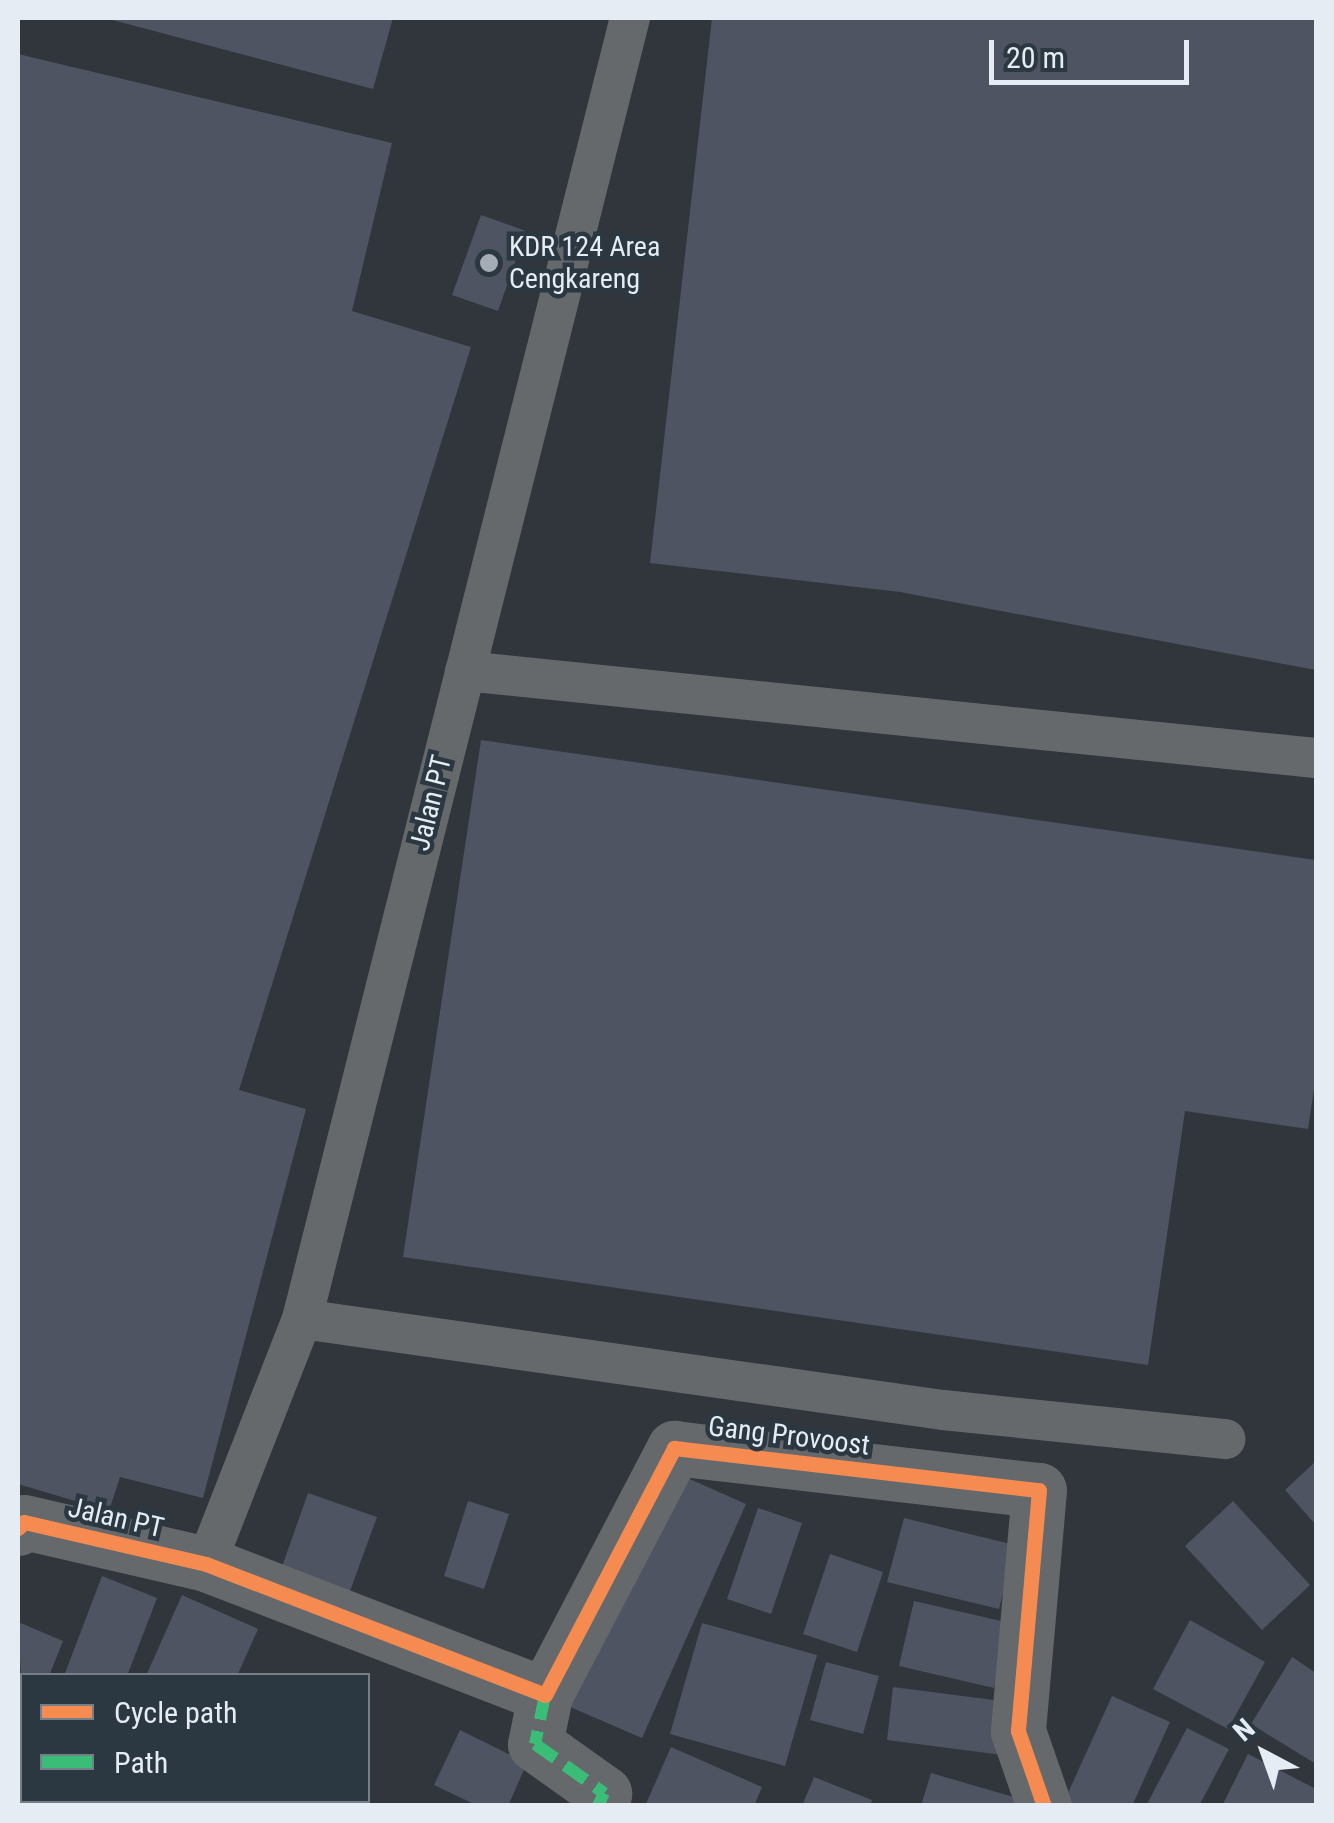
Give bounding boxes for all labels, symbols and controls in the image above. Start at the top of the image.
scale bar [994,20,1194,82]
text: 20 m [1006,40,1065,75]
place label: KDR 124 Area Cengkareng [509,230,660,296]
marker: KDR 124 Area Cengkareng [478,252,500,274]
street label: Jalan PT [403,752,459,854]
street label: Gang Provoost [706,1409,872,1463]
street label: Jalan PT [65,1491,167,1545]
legend [20,1673,370,1803]
text: Cycle path [114,1695,238,1730]
north arrow [1214,1703,1314,1803]
text: N [1227,1712,1261,1748]
text: Path [114,1745,168,1780]

